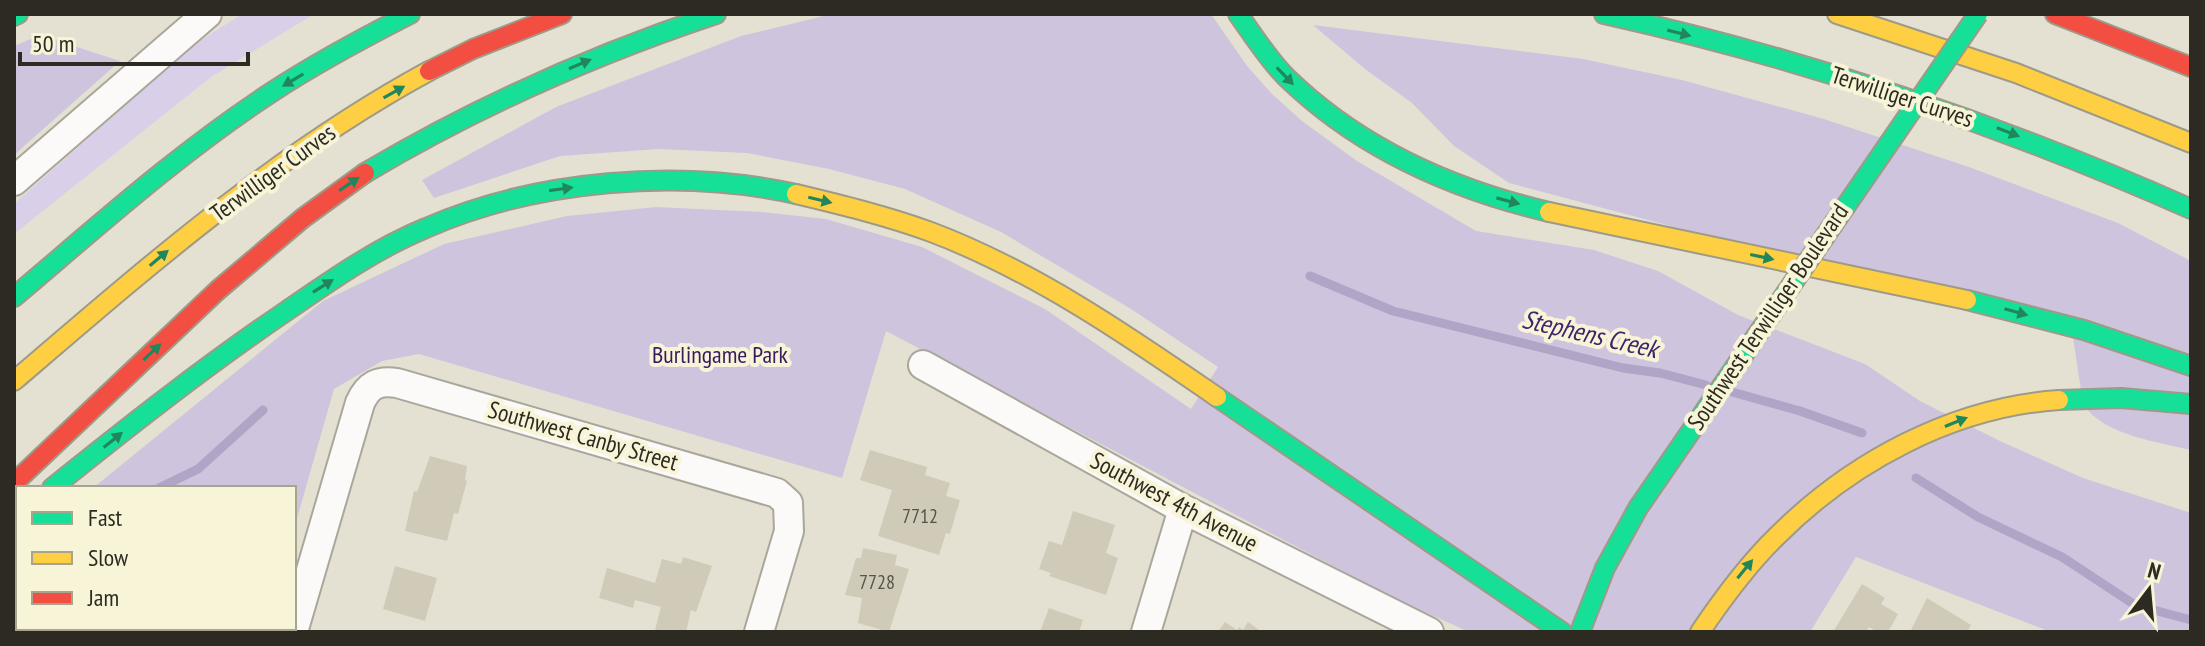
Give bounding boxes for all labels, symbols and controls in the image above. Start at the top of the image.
scale bar [20,16,248,66]
one-way arrow [1667,27,1692,39]
text: 50 m [32,28,74,59]
one-way arrow [568,58,592,71]
street label: Terwilliger Curves [1827,59,1977,134]
one-way arrow [1275,66,1294,85]
one-way arrow [282,72,304,86]
one-way arrow [383,85,405,99]
street label: Terwilliger Curves [204,117,341,228]
one-way arrow [1996,126,2020,139]
one-way arrow [339,177,360,192]
one-way arrow [549,182,574,195]
one-way arrow [807,194,832,207]
one-way arrow [1496,196,1521,208]
street label: Southwest Terwilliger Boulevard [1680,197,1855,436]
one-way arrow [149,250,169,267]
one-way arrow [1750,251,1775,264]
one-way arrow [312,279,334,293]
water label: Stephens Creek [1519,302,1664,366]
one-way arrow [2005,306,2029,319]
park label: Burlingame Park [652,339,789,370]
one-way arrow [142,343,161,361]
street label: Southwest Canby Street [485,394,682,478]
one-way arrow [1944,415,1968,428]
one-way arrow [103,432,123,448]
street label: Southwest 4th Avenue [1085,444,1263,559]
legend [16,486,296,630]
text: Fast [88,502,123,533]
house number: 7712 [902,503,938,529]
text: Slow [88,542,129,573]
north arrow [2109,550,2189,630]
text: N [2145,556,2164,586]
one-way arrow [1737,559,1753,579]
house number: 7728 [859,569,895,595]
text: Jam [87,582,119,613]

